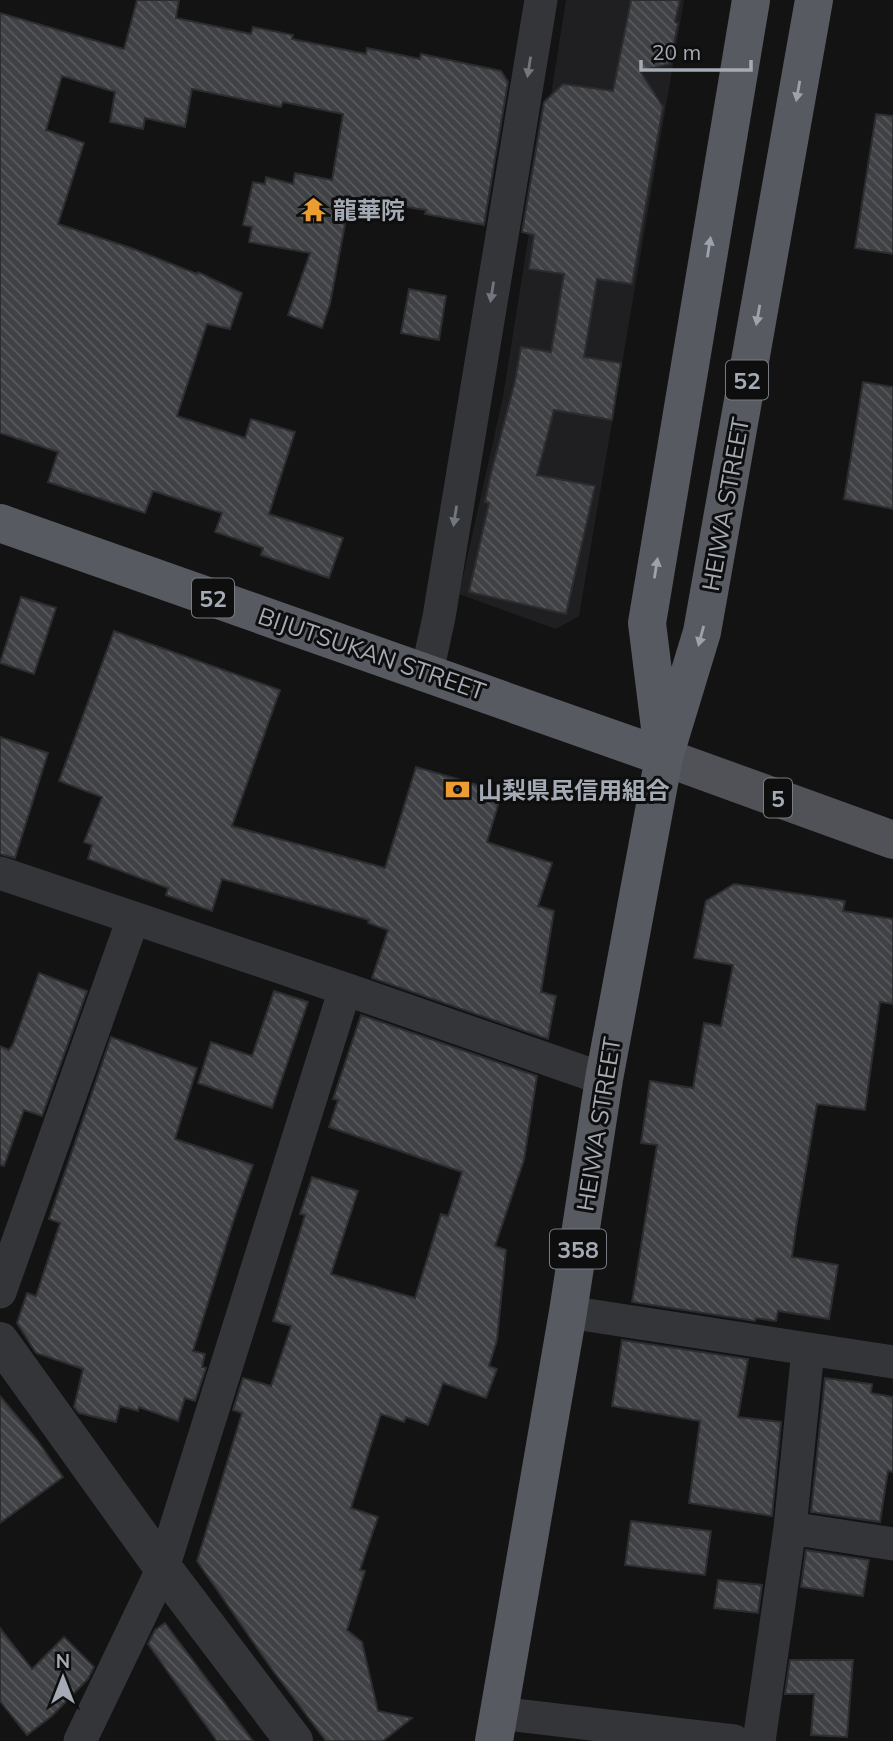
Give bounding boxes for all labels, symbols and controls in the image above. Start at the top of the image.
scale bar [641,28,751,72]
text: 20 m [652,39,701,65]
one-way arrow [524,56,535,78]
one-way arrow [792,80,803,102]
place label: 龍華院 [333,195,405,225]
temple icon: 龍華院 [299,196,327,224]
one-way arrow [704,235,715,257]
one-way arrow [486,281,497,303]
one-way arrow [753,304,764,326]
road number: 52 [726,360,768,400]
street label: HEIWA STREET [695,414,755,593]
one-way arrow [449,505,460,527]
one-way arrow [651,557,662,579]
road number: 52 [192,578,234,618]
street label: BIJUTSUKAN STREET [254,600,490,706]
one-way arrow [695,625,706,647]
place label: 山梨県民信用組合 [478,775,670,805]
bank icon: 山梨県民信用組合 [444,776,472,804]
road number: 5 [764,778,792,818]
street label: HEIWA STREET [569,1034,627,1213]
road number: 358 [550,1230,606,1268]
north arrow [28,1643,98,1713]
text: N [56,1649,70,1673]

